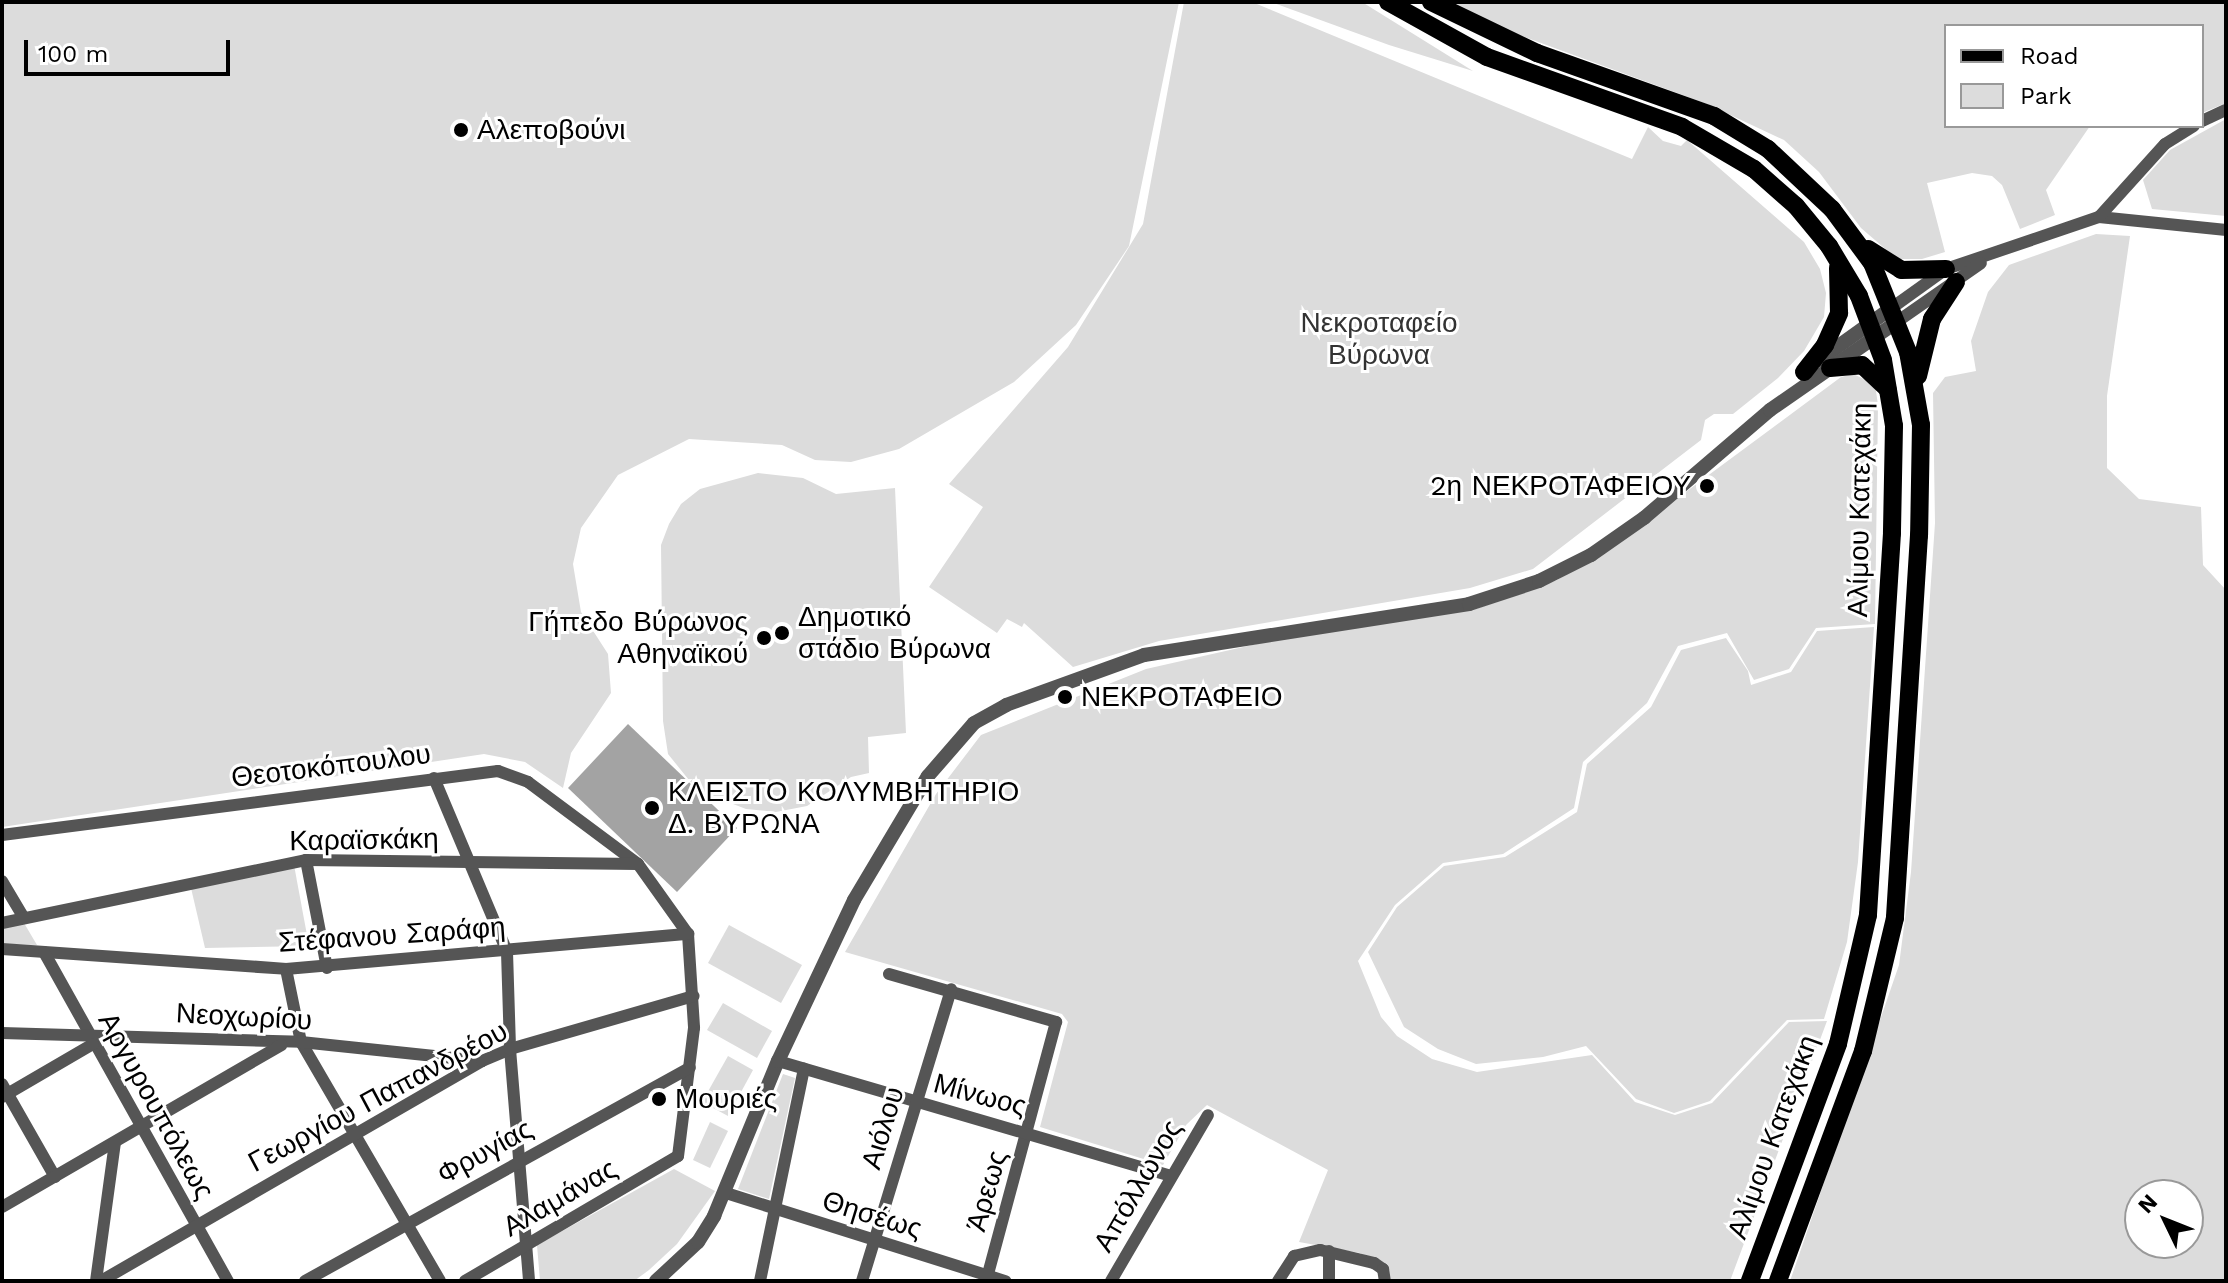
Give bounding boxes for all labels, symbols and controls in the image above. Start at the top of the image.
scale bar [28,24,234,74]
legend [1944,24,2204,128]
text: 100 m [38,40,108,68]
text: Road [2020,42,2079,70]
text: Park [2020,82,2072,110]
place label: Αλεποβούνι [477,113,626,147]
marker: Αλεποβούνι [452,121,470,139]
park label: Νεκροταφείο Βύρωνα [1300,306,1458,372]
street label: Αλίμου Κατεχάκη [1841,402,1879,618]
place label: 2η ΝΕΚΡΟΤΑΦΕΙΟΥ [1430,469,1691,503]
marker: 2η ΝΕΚΡΟΤΑΦΕΙΟΥ [1698,477,1716,495]
place label: Δημοτικό στάδιο Βύρωνα [798,600,991,666]
place label: Γήπεδο Βύρωνος Αθηναϊκού [528,605,748,671]
marker: Δημοτικό στάδιο Βύρωνα [773,624,791,642]
marker: Γήπεδο Βύρωνος Αθηναϊκού [755,629,773,647]
place label: ΝΕΚΡΟΤΑΦΕΙΟ [1081,680,1282,714]
marker: ΝΕΚΡΟΤΑΦΕΙΟ [1056,688,1074,706]
street label: Θεοτοκόπουλου [229,737,433,795]
place label: ΚΛΕΙΣΤΟ ΚΟΛΥΜΒΗΤΗΡΙΟ Δ. ΒΥΡΩΝΑ [668,775,1019,841]
marker: ΚΛΕΙΣΤΟ ΚΟΛΥΜΒΗΤΗΡΙΟ Δ. ΒΥΡΩΝΑ [643,799,661,817]
street label: Καραϊσκάκη [289,822,439,858]
street label: Στέφανου Σαράφη [277,910,507,960]
street label: Νεοχωρίου [175,997,313,1037]
street label: Αργυρουπόλεως [91,1007,221,1205]
street label: Γεωργίου Παπανδρέου [243,1014,513,1180]
street label: Αλίμου Κατεχάκη [1721,1030,1825,1244]
street label: Μίνωος [930,1067,1030,1123]
place label: Μουριές [675,1082,777,1116]
street label: Αιόλου [855,1083,911,1173]
marker: Μουριές [650,1090,668,1108]
street label: Φρυγίας [432,1112,538,1192]
street label: Απόλλωνος [1087,1114,1189,1258]
street label: Άρεως [959,1147,1015,1235]
street label: Αλαμάνας [497,1152,623,1244]
north arrow [2124,1179,2204,1259]
street label: Θησέως [818,1184,926,1246]
text: N [2133,1189,2162,1218]

